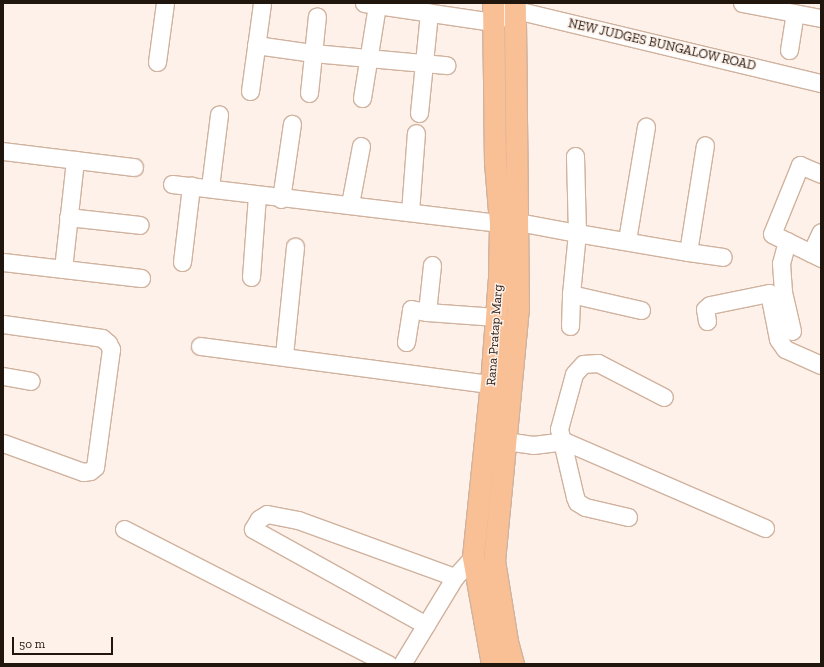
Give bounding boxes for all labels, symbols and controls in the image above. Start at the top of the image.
street label: NEW JUDGES BUNGALOW ROAD [566,16,758,74]
street label: Rana Pratap Marg [484,284,506,386]
scale bar [14,629,115,655]
text: 50 m [19,637,45,651]

